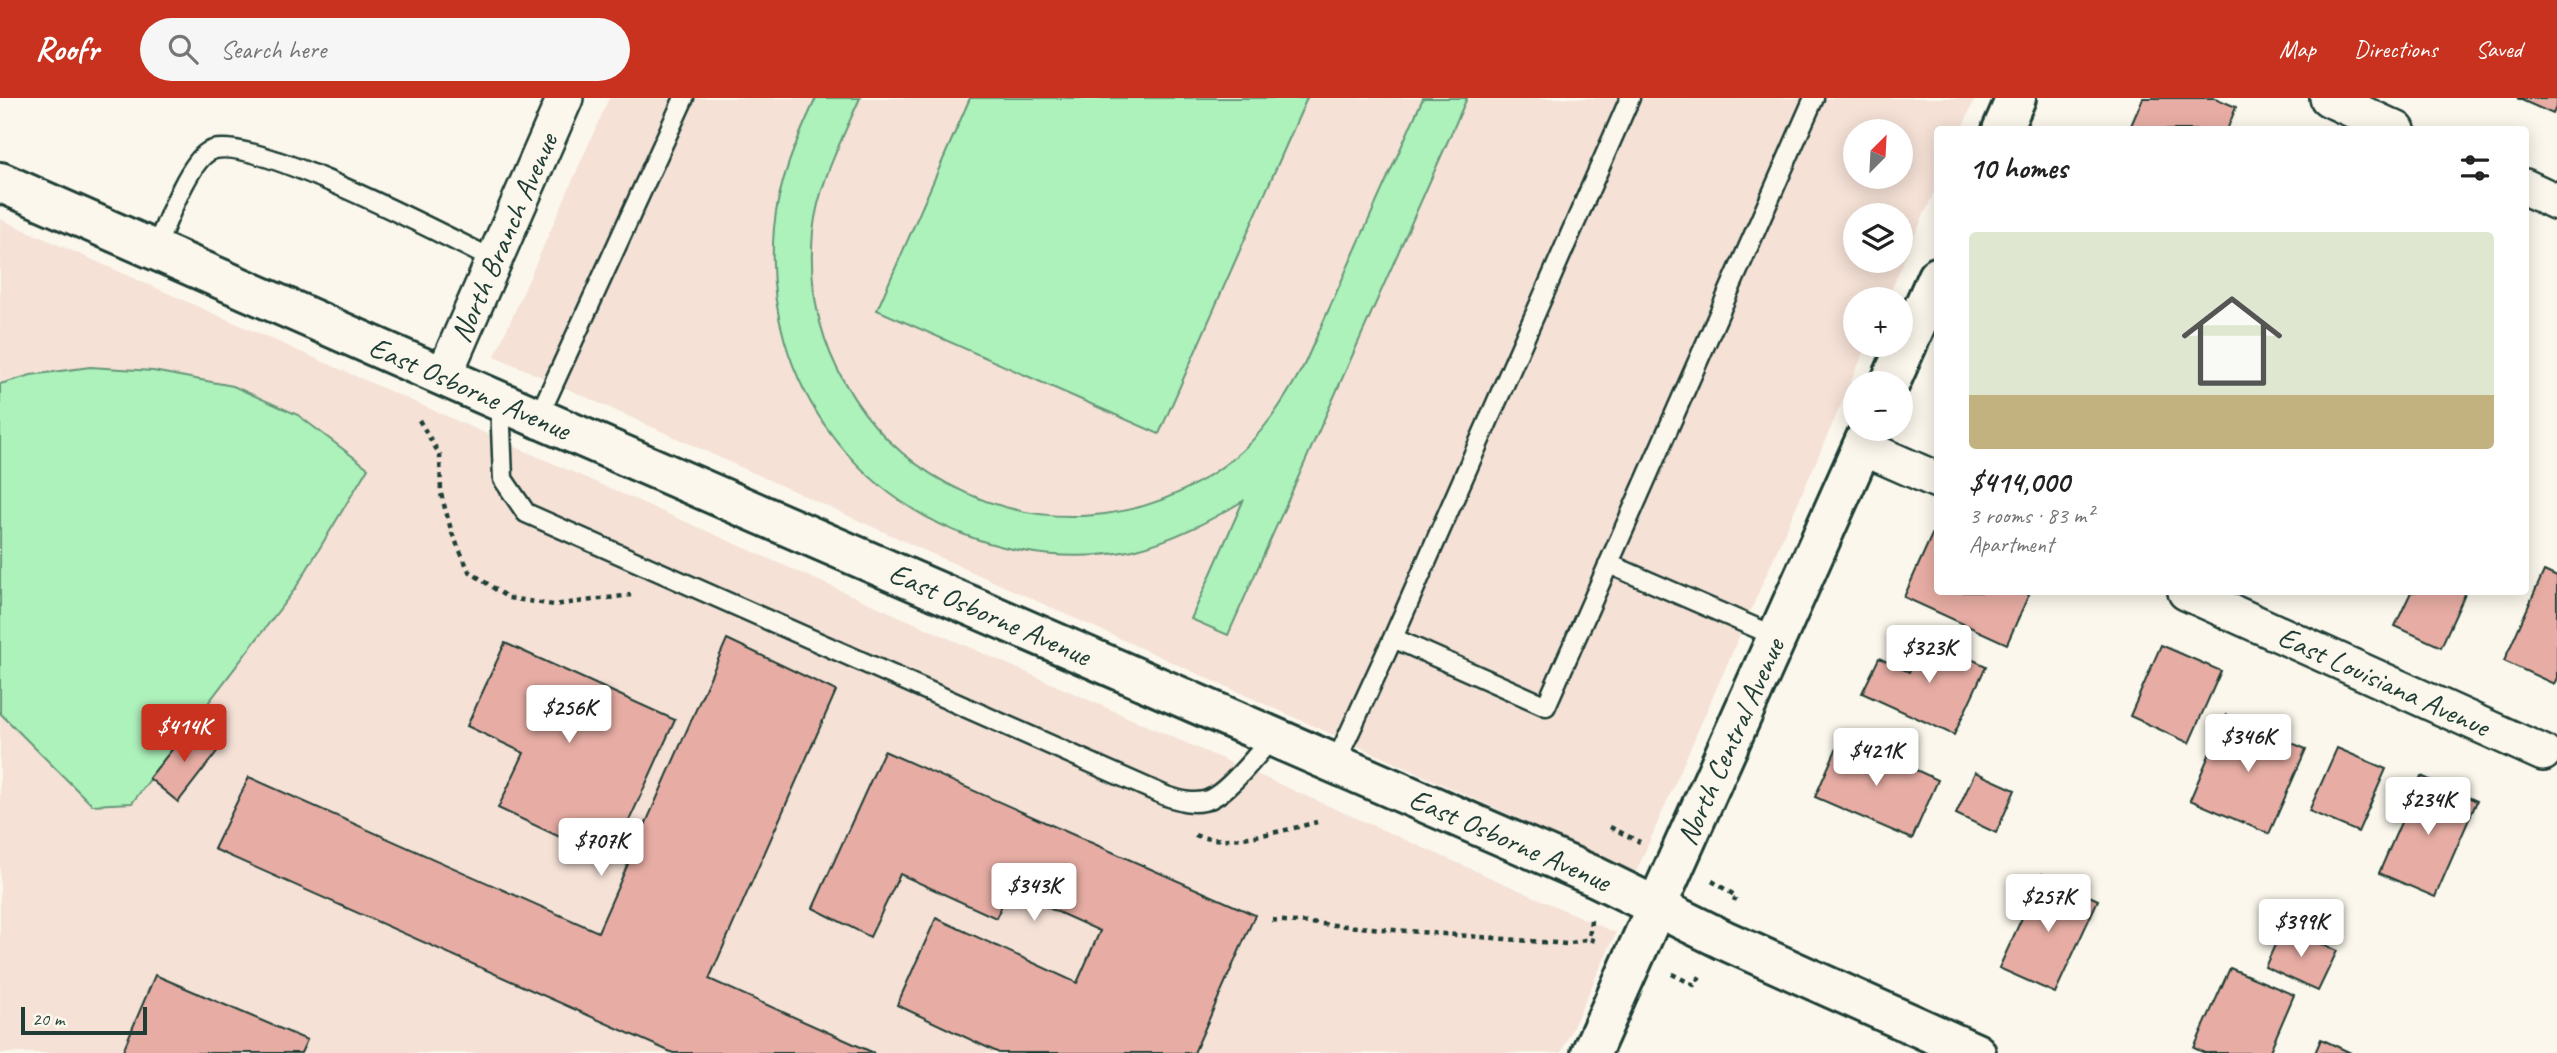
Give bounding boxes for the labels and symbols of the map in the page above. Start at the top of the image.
north arrow [1843,119,1913,189]
street label: North Branch Avenue [442,125,567,348]
street label: East Osborne Avenue [363,327,578,450]
street label: East Osborne Avenue [883,554,1098,675]
street label: East Louisiana Avenue [2272,617,2497,746]
pin: $323K [1880,626,1978,685]
street label: North Central Avenue [1667,630,1794,851]
pin: $256K [520,686,618,745]
pin: $414K [135,704,233,764]
pin: $346K [2199,714,2297,774]
pin: $421K [1827,728,1925,788]
pin: $234K [2379,778,2477,837]
street label: East Osborne Avenue [1404,779,1619,901]
pin: $707K [552,818,650,878]
pin: $343K [985,864,1083,923]
pin: $257K [1999,874,2097,934]
pin: $399K [2252,900,2350,959]
scale bar [21,1004,147,1036]

